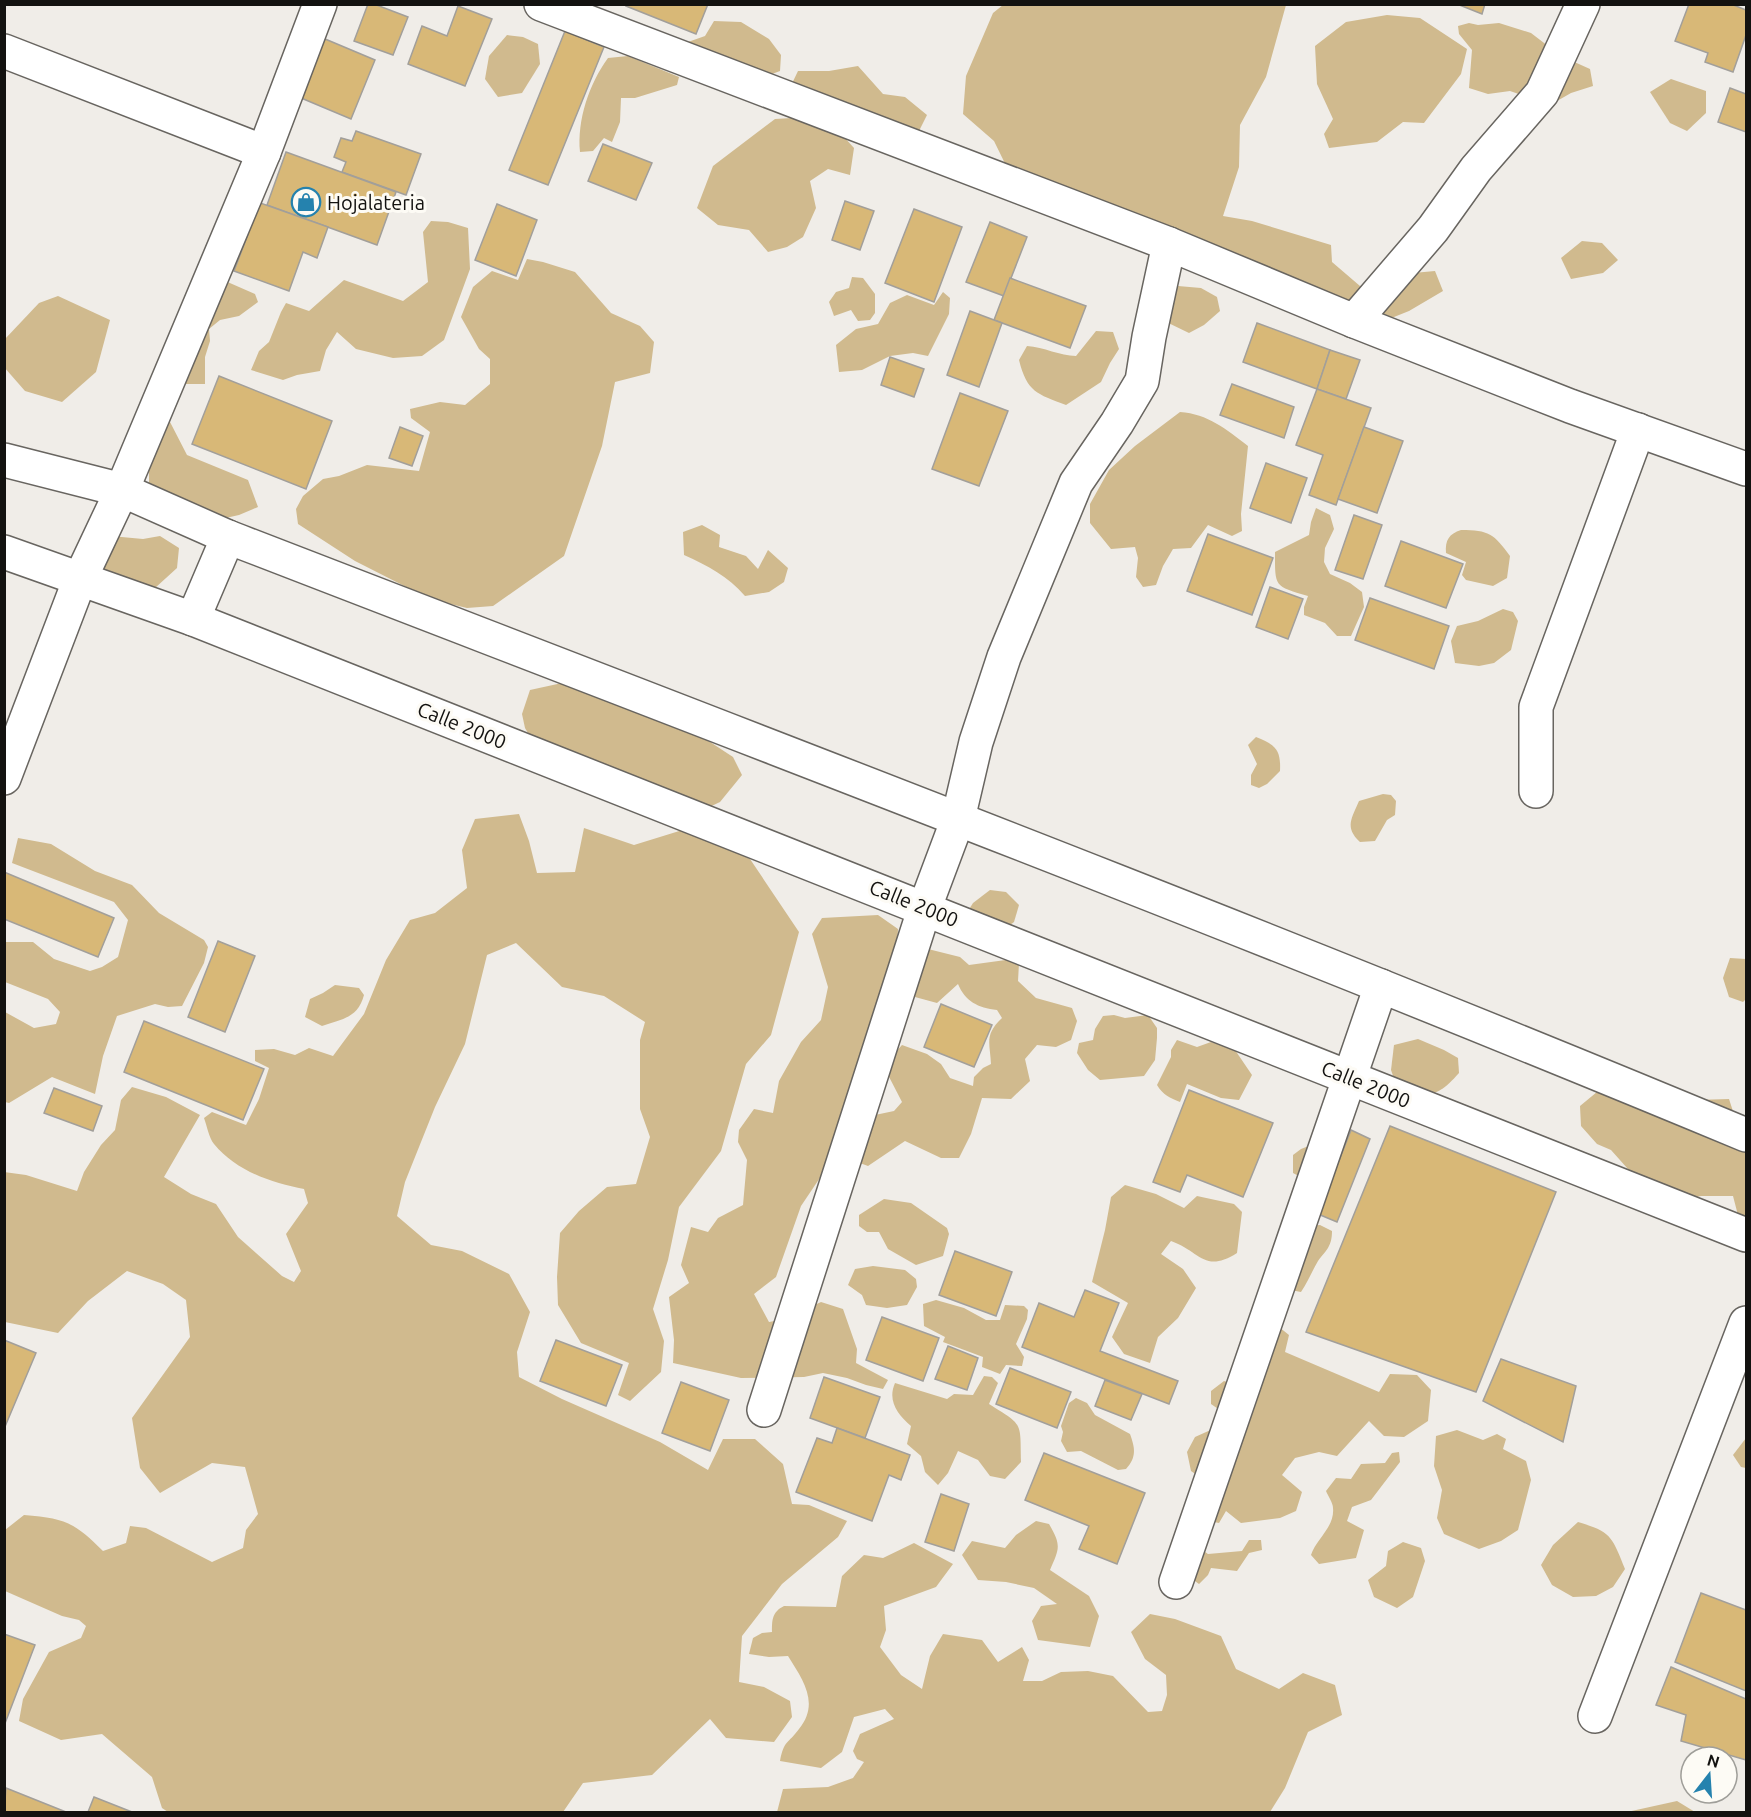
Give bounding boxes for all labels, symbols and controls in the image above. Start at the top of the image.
shop icon: Hojalateria [290,186,322,218]
place label: Hojalateria [327,191,425,214]
street label: Calle 2000 [414,697,510,753]
street label: Calle 2000 [866,875,962,931]
street label: Calle 2000 [1318,1056,1414,1112]
north arrow [1679,1745,1739,1805]
text: N [1705,1750,1722,1771]

